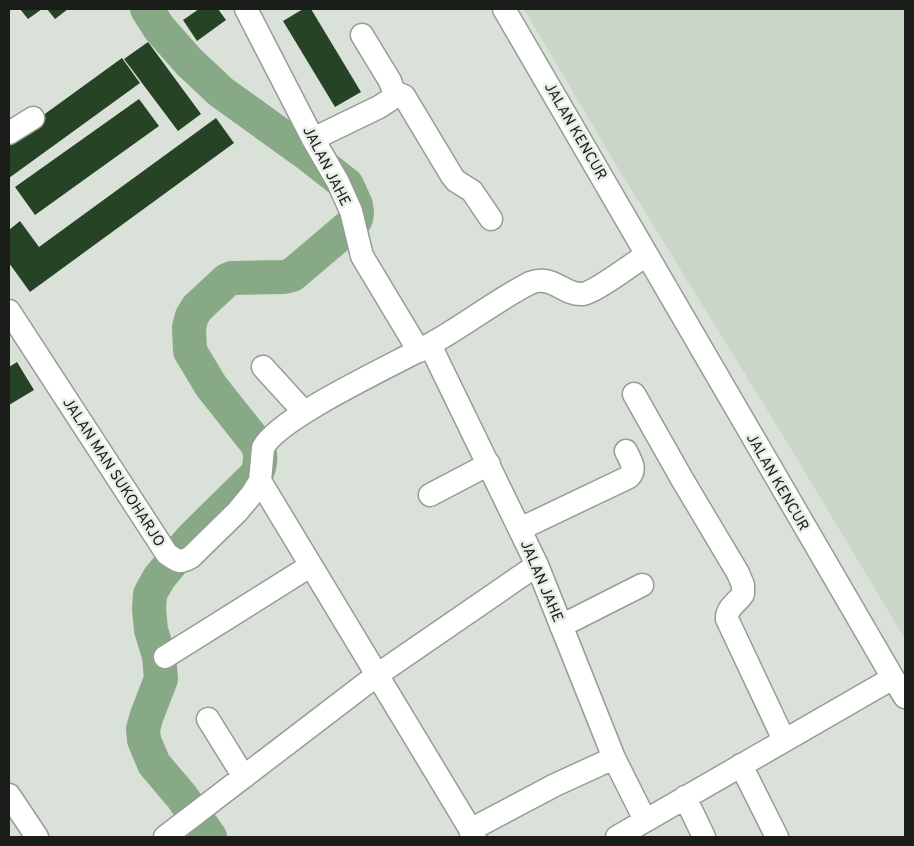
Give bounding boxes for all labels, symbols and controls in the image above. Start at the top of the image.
street label: JALAN KENCUR [539,80,610,184]
street label: JALAN JAHE [297,124,354,210]
street label: JALAN MAN SUKOHARJO [57,395,168,551]
street label: JALAN KENCUR [741,431,812,535]
street label: JALAN JAHE [515,538,566,625]

